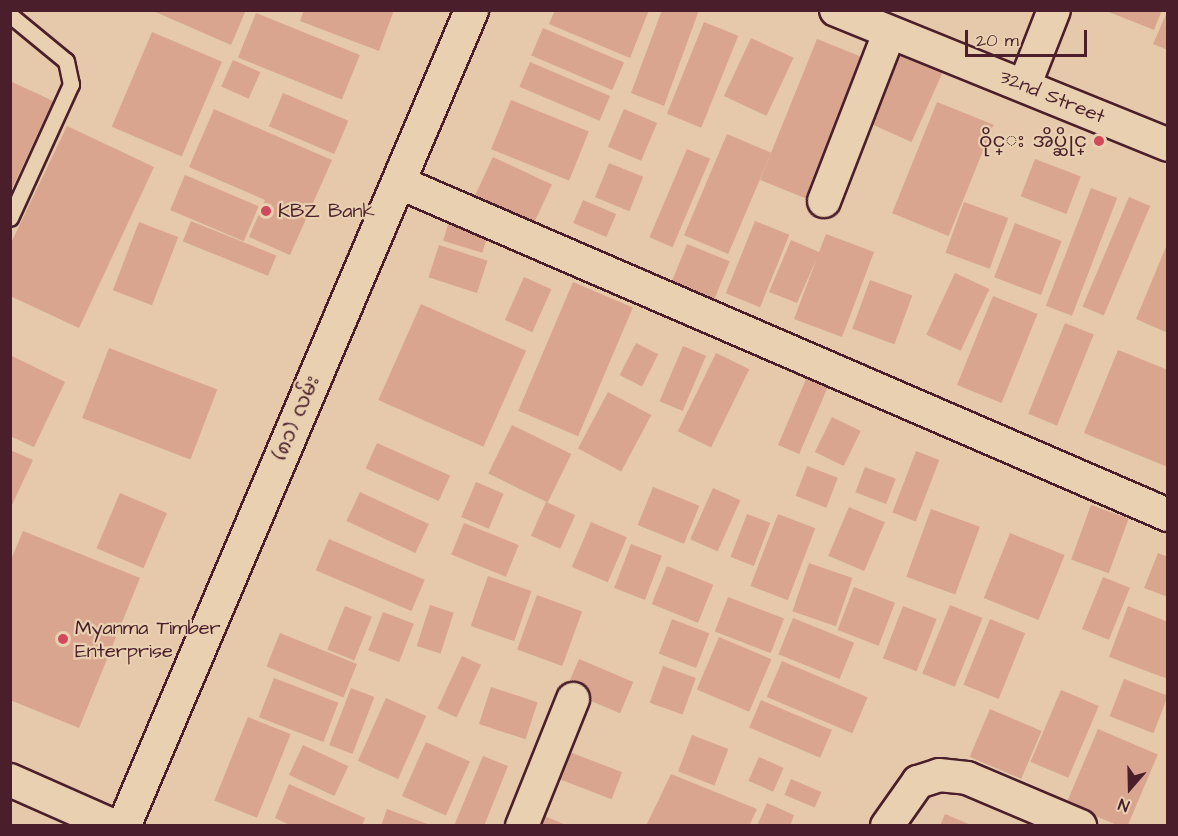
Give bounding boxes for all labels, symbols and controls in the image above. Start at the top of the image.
scale bar [968,18,1090,56]
text: 20 m [976,28,1019,53]
street label: 32nd Street [996,65,1108,129]
place label: ဝိုင္း အိပ္ဆိုင္ [979,129,1087,153]
marker: ဝိုင္း အိပ္ဆိုင္ [1092,134,1106,148]
place label: KBZ Bank [278,199,375,223]
marker: KBZ Bank [259,204,273,218]
street label: (၈၁) လမ်း [268,372,326,464]
place label: Myanma Timber Enterprise [75,616,221,663]
marker: Myanma Timber Enterprise [56,632,70,646]
north arrow [1100,758,1160,818]
text: N [1115,793,1132,817]

